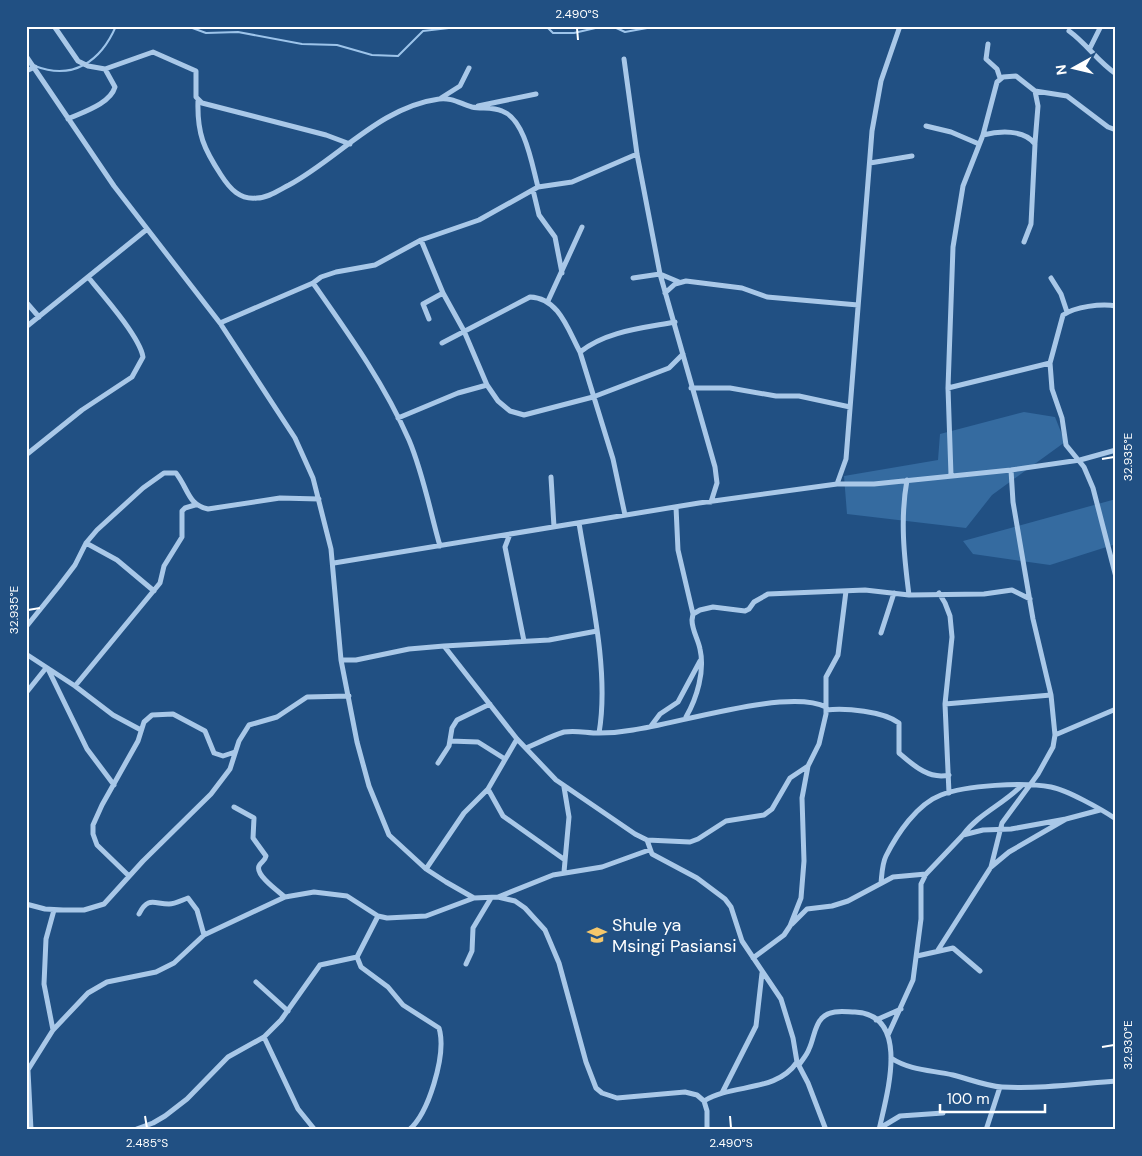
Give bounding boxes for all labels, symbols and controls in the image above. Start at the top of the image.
text: 2.490°S [555,6,599,22]
north arrow [1050,42,1100,92]
text: N [1052,63,1071,76]
text: 32.935°E [1120,432,1136,481]
text: 32.935°E [6,585,22,634]
place label: Shule ya Msingi Pasiansi [612,913,737,958]
school or university icon: Shule ya Msingi Pasiansi [586,924,608,946]
text: 32.930°E [1120,1020,1136,1070]
scale bar [940,1081,1044,1113]
text: 100 m [947,1089,990,1109]
text: 2.485°S [126,1135,168,1151]
text: 2.490°S [709,1135,753,1151]

